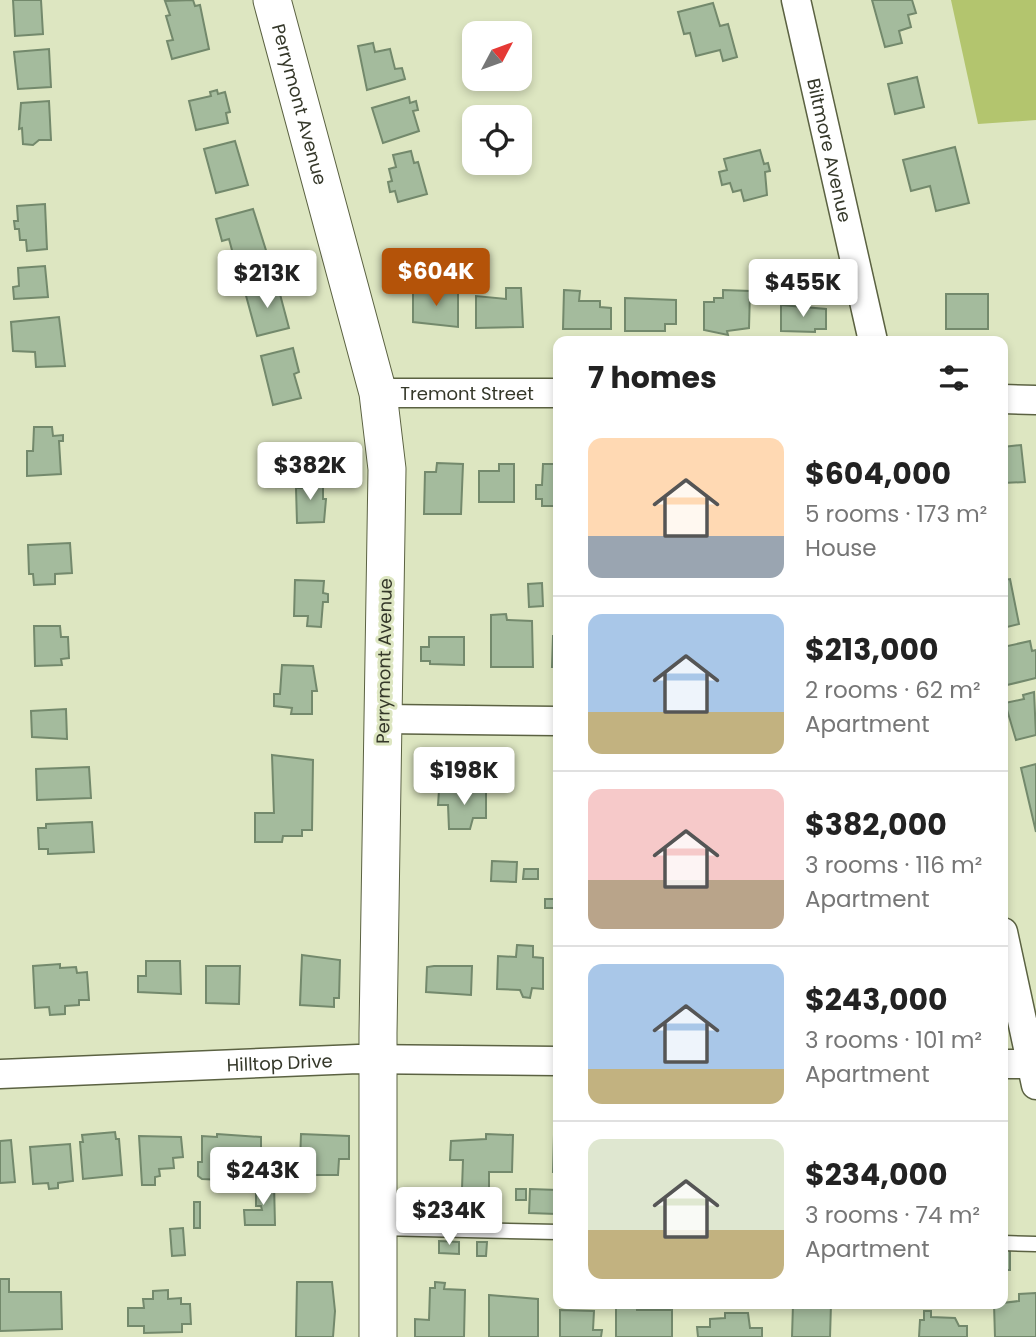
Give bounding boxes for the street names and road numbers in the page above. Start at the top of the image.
street label: Perrymont Avenue [266,21,334,188]
street label: Biltmore Avenue [802,76,858,225]
street label: Tremont Street [400,381,534,406]
street label: Perrymont Avenue [370,578,398,744]
street label: Hilltop Drive [226,1048,333,1077]

